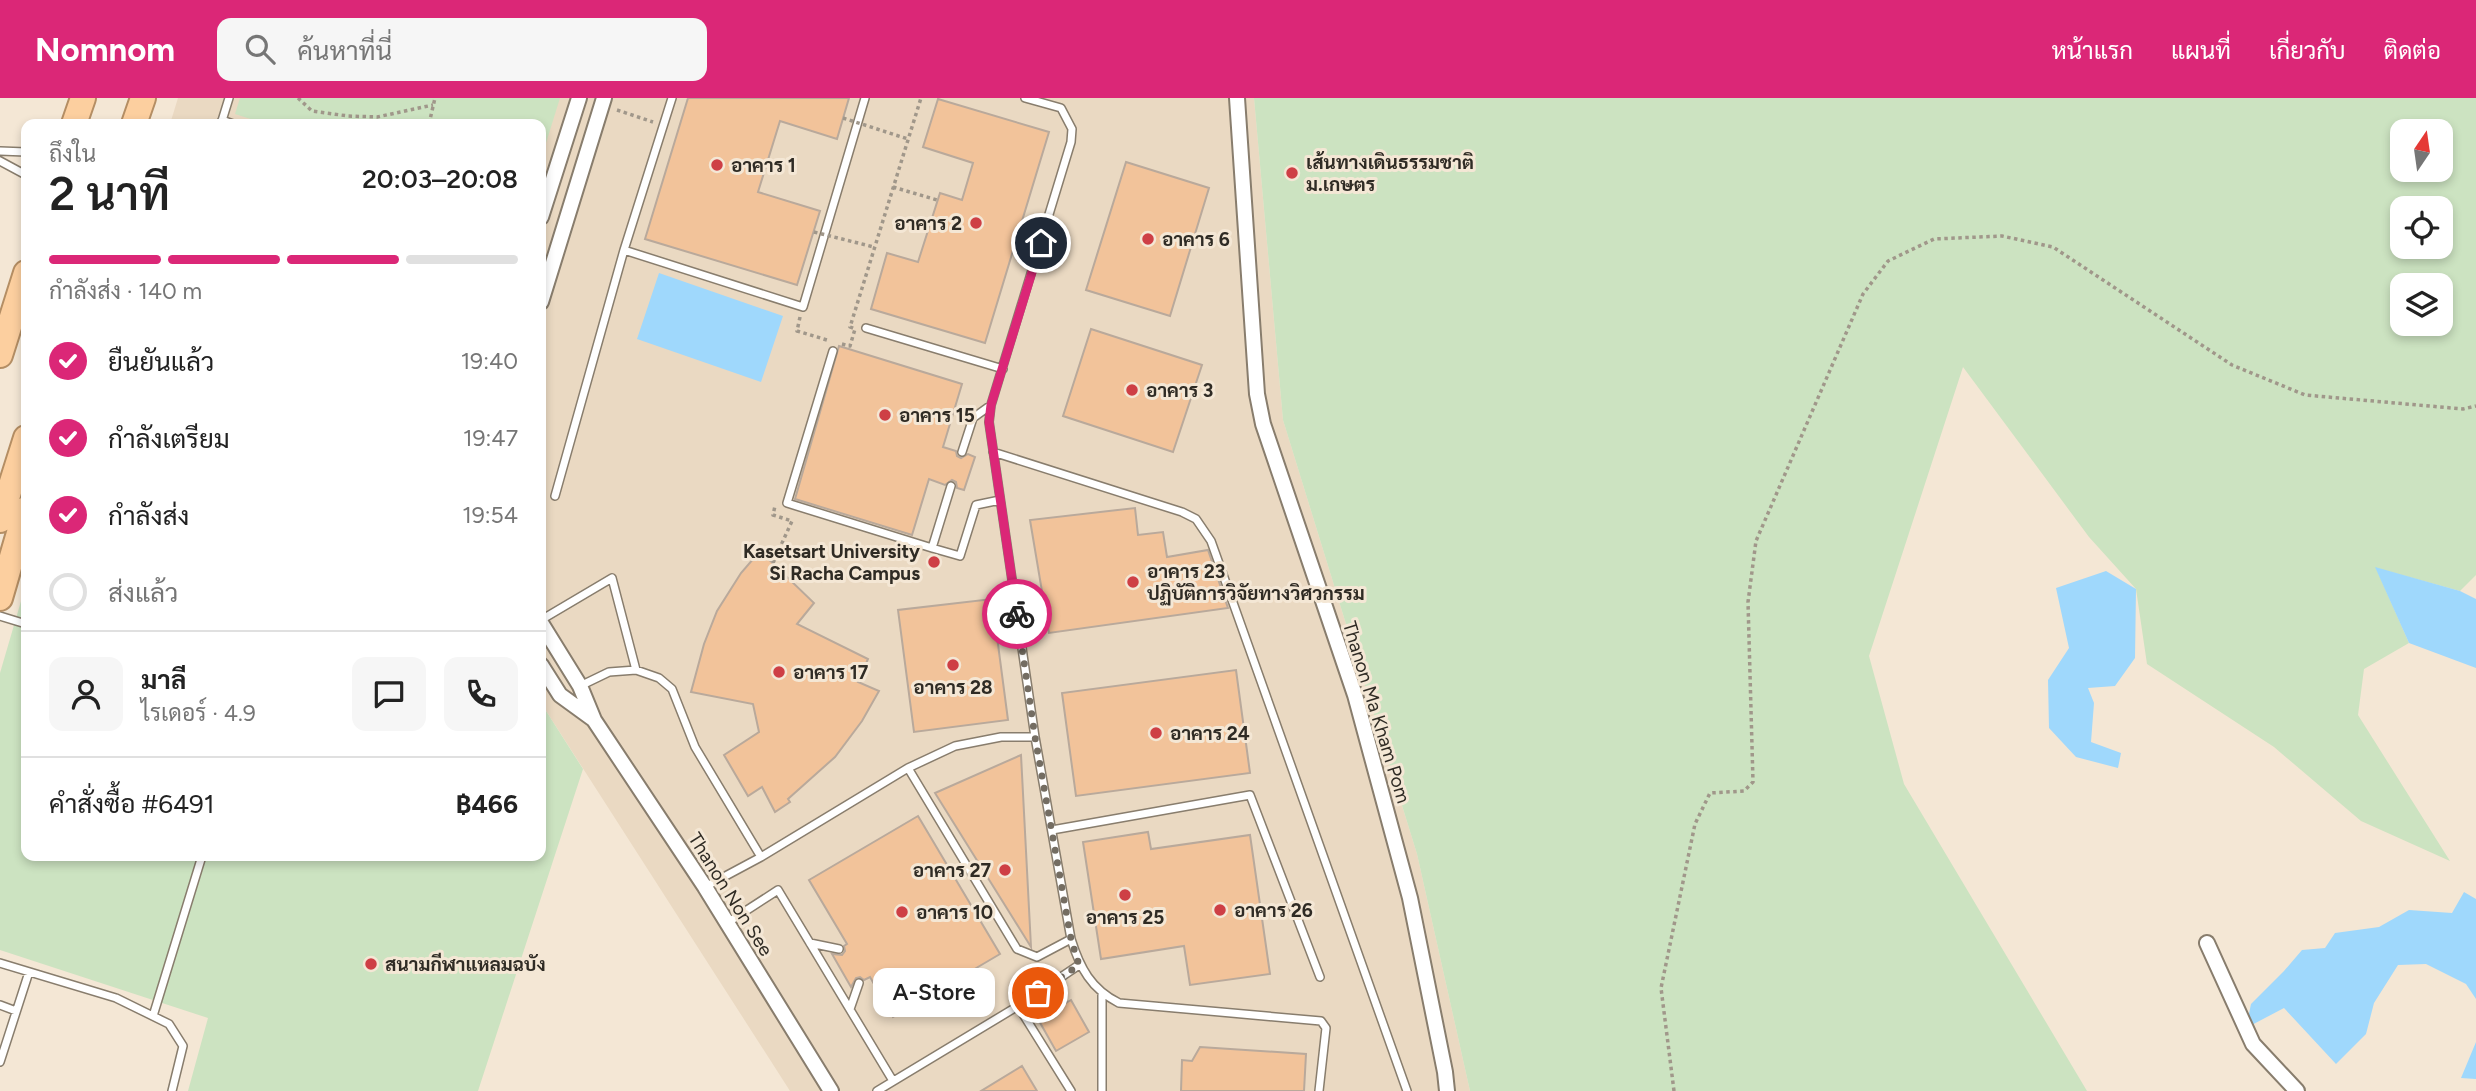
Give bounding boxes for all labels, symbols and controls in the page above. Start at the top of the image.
search box [217,18,707,81]
text: Nomnom [35,30,175,69]
icon: search [241,30,279,68]
text: ค้นหาที่นี่ [297,35,392,67]
text: หน้าแรก [2052,36,2133,65]
text: แผนที่ [2171,36,2231,65]
text: เกี่ยวกับ [2269,36,2346,65]
text: ติดต่อ [2384,36,2441,65]
north arrow [2390,119,2454,182]
map controls [2390,119,2453,336]
text: ถึงใน [49,140,96,168]
place label: เส้นทางเดินธรรมชาติ ม.เกษตร [1306,151,1474,196]
place label: อาคาร 1 [731,154,796,177]
marker: อาคาร 1 [709,157,725,173]
text: 20:03–20:08 [362,163,518,195]
marker: เส้นทางเดินธรรมชาติ ม.เกษตร [1284,165,1300,181]
text: 2 นาที [49,166,170,222]
button: locate [2390,196,2453,259]
place label: อาคาร 2 [894,212,962,235]
pin [1011,213,1071,273]
marker: อาคาร 2 [968,215,984,231]
icon: home [1022,224,1060,262]
place label: อาคาร 6 [1162,228,1230,251]
marker: อาคาร 6 [1140,231,1156,247]
button: layers [2390,273,2453,336]
text: กำลังส่ง · 140 m [49,277,202,305]
icon: check [49,342,87,380]
text: ยืนยันแล้ว [108,346,214,378]
text: 19:40 [461,347,518,375]
place label: อาคาร 3 [1146,379,1213,402]
marker: อาคาร 3 [1124,382,1140,398]
place label: อาคาร 15 [899,404,975,427]
marker: อาคาร 15 [877,407,893,423]
icon: check [49,419,87,457]
text: กำลังเตรียม [108,423,230,455]
text: 19:47 [463,424,518,452]
icon: check [49,496,87,534]
text: กำลังส่ง [108,500,189,532]
text: 19:54 [462,501,518,529]
place label: Kasetsart University Si Racha Campus [743,540,920,585]
marker: Kasetsart University Si Racha Campus [926,554,942,570]
place label: อาคาร 23 ปฏิบัติการวิจัยทางวิศวกรรม [1147,560,1365,606]
marker: อาคาร 23 ปฏิบัติการวิจัยทางวิศวกรรม [1125,574,1141,590]
text: ส่งแล้ว [108,577,178,609]
courier [982,579,1052,649]
icon: bike [998,595,1036,633]
street label: Thanon Ma Kham Pom [1338,618,1415,806]
button: person [49,657,123,731]
button: chat [352,657,426,731]
button: phone [444,657,518,731]
marker: อาคาร 28 [945,657,961,673]
place label: อาคาร 17 [793,661,868,684]
text: มาลี [141,664,186,696]
marker: อาคาร 17 [771,664,787,680]
place label: อาคาร 28 [913,676,993,699]
text: ไรเดอร์ · 4.9 [141,699,256,727]
place label: อาคาร 24 [1170,722,1250,745]
marker: อาคาร 24 [1148,725,1164,741]
text: คำสั่งซื้อ #6491 [49,788,215,820]
text: ฿466 [456,788,518,820]
street label: Thanon Non See [683,828,778,960]
place label: อาคาร 27 [913,859,991,882]
marker: อาคาร 27 [997,862,1013,878]
marker: อาคาร 25 [1117,887,1133,903]
place label: อาคาร 26 [1234,899,1313,922]
place label: อาคาร 10 [916,901,993,924]
marker: อาคาร 26 [1212,902,1228,918]
marker: อาคาร 10 [894,904,910,920]
place label: อาคาร 25 [1086,906,1164,929]
place label: สนามกีฬาแหลมฉบัง [385,952,546,976]
marker: สนามกีฬาแหลมฉบัง [363,956,379,972]
pin [1008,963,1068,1023]
callout: A-Store [874,968,996,1018]
icon: bag [1019,974,1057,1012]
text: A-Store [893,978,975,1006]

